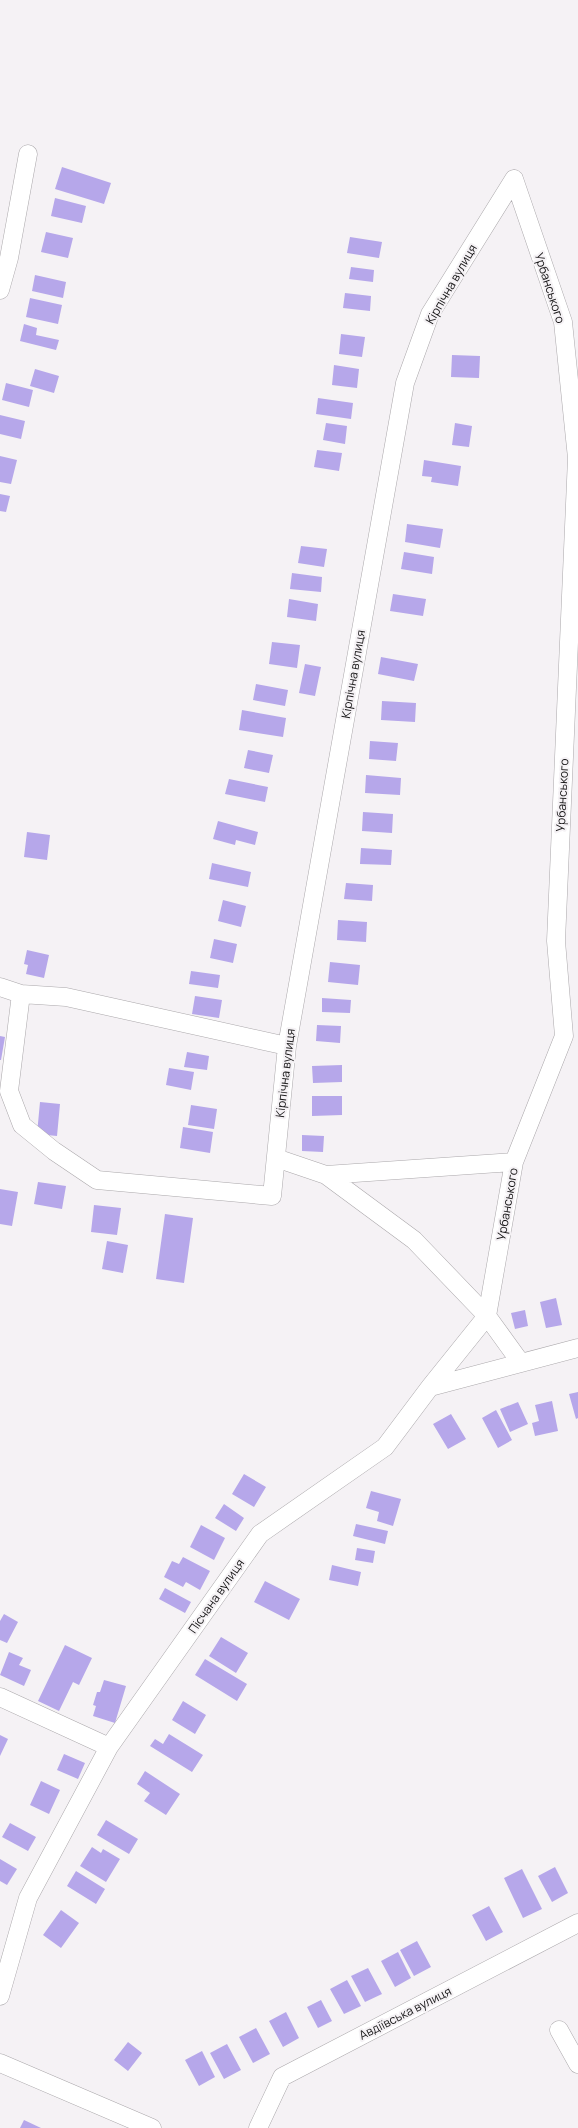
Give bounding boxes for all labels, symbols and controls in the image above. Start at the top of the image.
street label: Кiрпiчна вулиця [421,241,481,327]
street label: Урбанського [531,250,569,326]
street label: Кiрпiчна вулиця [337,628,369,720]
street label: Урбанського [552,758,572,832]
street label: Кiрпiчна вулиця [271,1027,299,1119]
street label: Урбанського [492,1166,522,1242]
street label: Пiсчана вулиця [184,1555,248,1637]
street label: Авдіївська вулиця [356,1982,454,2044]

